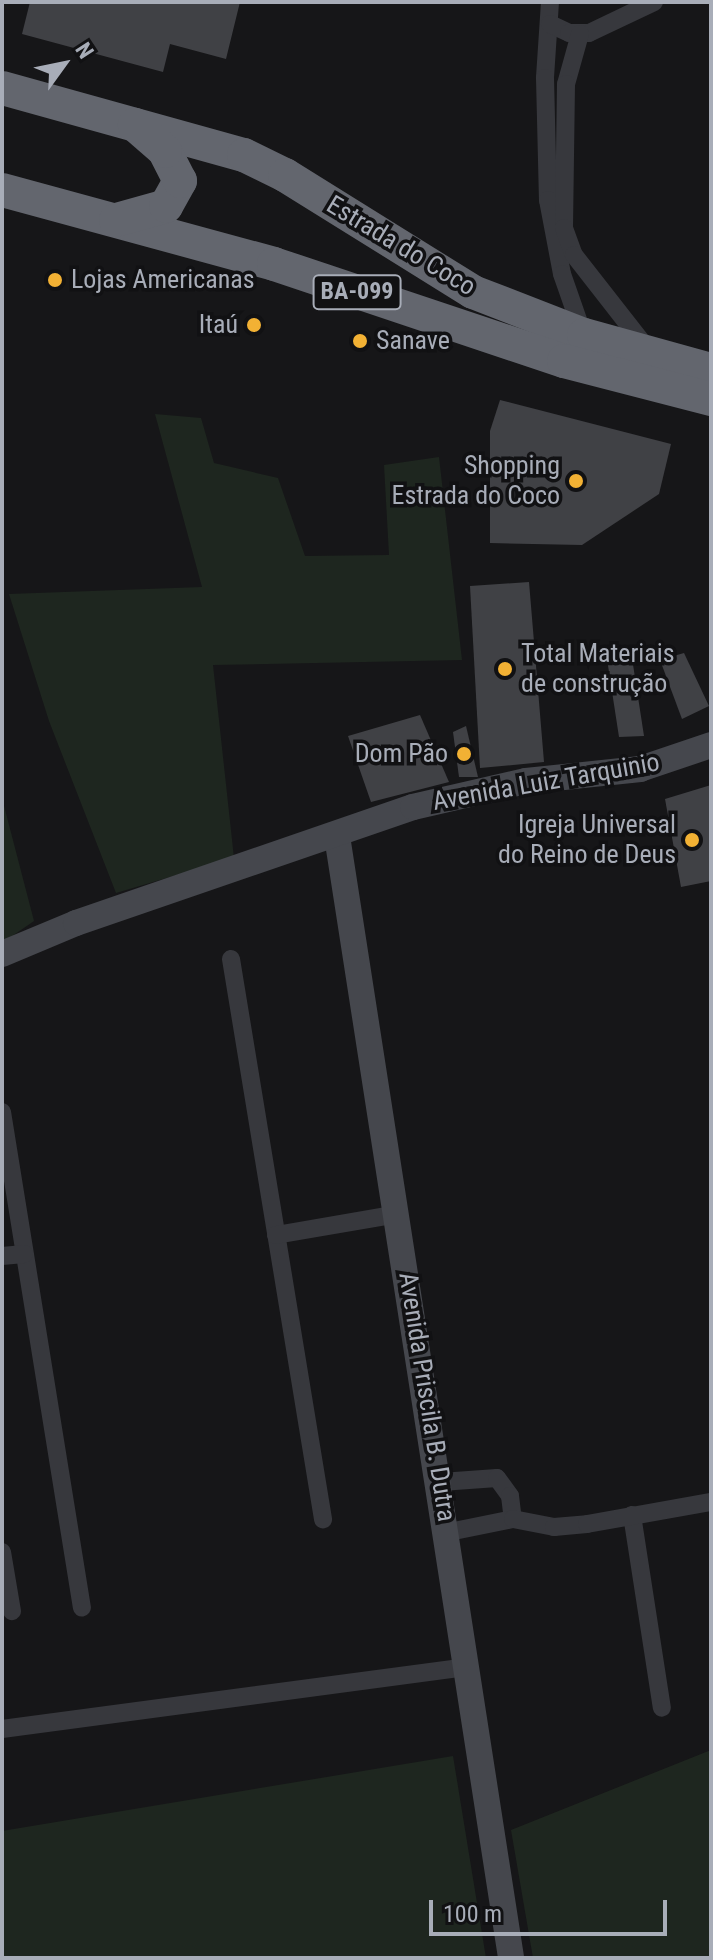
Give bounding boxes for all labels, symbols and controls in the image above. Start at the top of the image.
north arrow [24,24,104,104]
text: N [70,38,99,63]
street label: Estrada do Coco [321,189,481,303]
place label: Lojas Americanas [71,264,255,296]
marker: Lojas Americanas [46,271,64,289]
road number: BA-099 [311,272,403,312]
place label: Itaú [199,309,238,341]
marker: Itaú [245,316,263,334]
place label: Sanave [376,325,450,357]
marker: Sanave [351,332,369,350]
place label: Shopping Estrada do Coco [392,450,560,512]
marker: Shopping Estrada do Coco [567,472,585,490]
place label: Total Materiais de construção [521,638,675,700]
marker: Total Materiais de construção [496,660,514,678]
place label: Dom Pão [355,738,448,770]
marker: Dom Pão [455,745,473,763]
street label: Avenida Luiz Tarquinio [430,747,662,817]
place label: Igreja Universal do Reino de Deus [498,809,676,870]
marker: Igreja Universal do Reino de Deus [683,831,701,849]
street label: Avenida Priscila B. Dutra [392,1270,462,1524]
scale bar [433,1884,671,1934]
text: 100 m [443,1900,502,1928]

